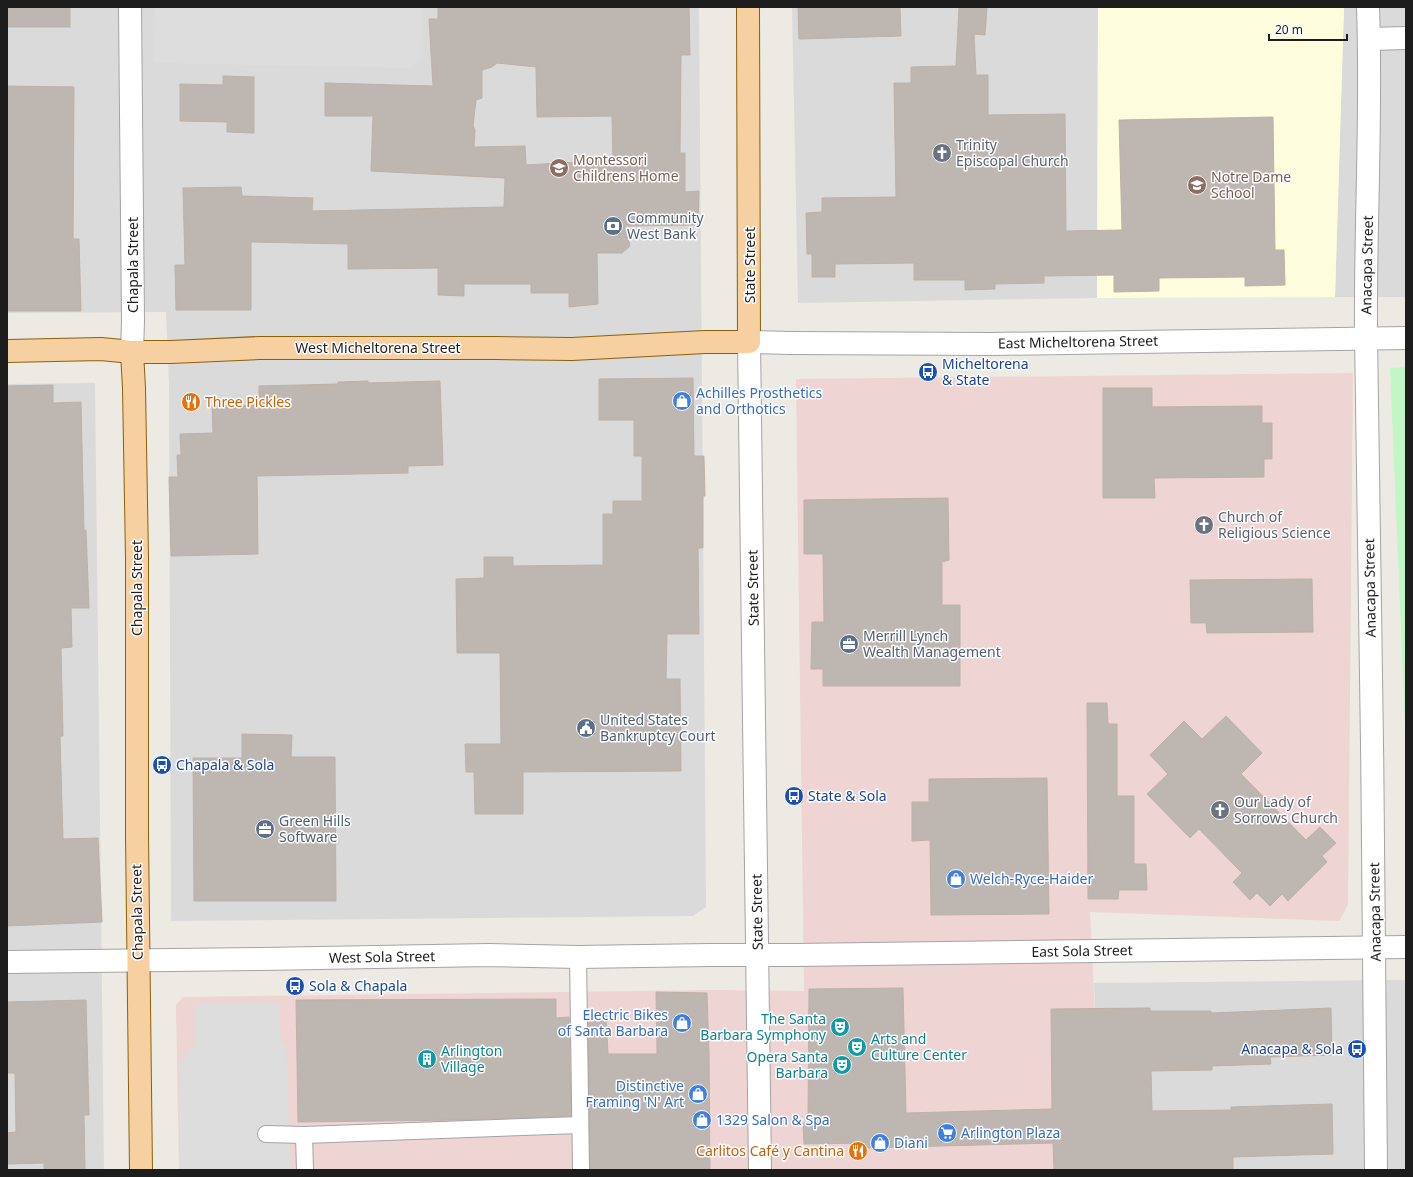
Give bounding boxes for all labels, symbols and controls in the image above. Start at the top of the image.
scale bar [1269,16,1347,42]
text: 20 m [1275,21,1303,38]
place label: Trinity Episcopal Church [956,135,1069,170]
church icon: Trinity Episcopal Church [931,142,953,164]
place label: Montessori Childrens Home [573,150,679,185]
school or university icon: Montessori Childrens Home [548,157,570,179]
place label: Notre Dame School [1211,167,1291,202]
school or university icon: Notre Dame School [1186,174,1208,196]
place label: Community West Bank [627,208,704,243]
bank icon: Community West Bank [602,215,624,237]
street label: Anacapa Street [1356,215,1377,315]
street label: Chapala Street [123,217,142,313]
street label: State Street [740,227,759,303]
street label: East Micheltorena Street [998,331,1158,352]
street label: West Micheltorena Street [295,338,461,357]
place label: Micheltorena & State [942,354,1029,389]
bus stop icon: Micheltorena & State [917,361,939,383]
place label: Achilles Prosthetics and Orthotics [696,383,823,418]
shop icon: Achilles Prosthetics and Orthotics [671,390,693,412]
restaurant icon: Three Pickles [180,391,202,413]
place label: Three Pickles [205,392,291,411]
place label: Church of Religious Science [1218,507,1331,542]
church icon: Church of Religious Science [1193,514,1215,536]
street label: Anacapa Street [1359,538,1380,638]
street label: Chapala Street [127,540,146,636]
street label: State Street [742,550,763,626]
place label: Merrill Lynch Wealth Management [863,626,1001,661]
office icon: Merrill Lynch Wealth Management [838,633,860,655]
place label: United States Bankruptcy Court [600,710,716,745]
public building icon: United States Bankruptcy Court [575,717,597,739]
bus stop icon: Chapala & Sola [151,754,173,776]
place label: Chapala & Sola [176,755,274,774]
bus stop icon: State & Sola [783,785,805,807]
place label: State & Sola [808,786,887,805]
place label: Our Lady of Sorrows Church [1234,792,1338,827]
church icon: Our Lady of Sorrows Church [1209,799,1231,821]
place label: Green Hills Software [279,811,351,846]
office icon: Green Hills Software [254,818,276,840]
street label: Anacapa Street [1364,862,1385,962]
street label: Chapala Street [126,864,147,960]
shop icon: Welch-Ryce-Haider [945,868,967,890]
place label: Welch-Ryce-Haider [970,869,1093,888]
street label: State Street [746,874,767,950]
street label: East Sola Street [1031,940,1133,961]
street label: West Sola Street [329,946,435,967]
bus stop icon: Sola & Chapala [284,975,306,997]
place label: Sola & Chapala [309,976,407,995]
place label: Electric Bikes of Santa Barbara [558,1005,668,1040]
place label: The Santa Barbara Symphony [700,1009,827,1044]
shop icon: Electric Bikes of Santa Barbara [671,1012,693,1034]
theatre icon: The Santa Barbara Symphony [829,1016,851,1038]
place label: Arts and Culture Center [871,1029,967,1064]
theatre icon: Arts and Culture Center [846,1036,868,1058]
bus stop icon: Anacapa & Sola [1346,1038,1368,1060]
place label: Anacapa & Sola [1241,1039,1343,1058]
place label: Arlington Village [441,1041,502,1076]
place label: Opera Santa Barbara [746,1047,828,1082]
building icon: Arlington Village [416,1048,438,1070]
theatre icon: Opera Santa Barbara [831,1054,853,1076]
place label: Distinctive Framing 'N' Art [585,1076,684,1111]
shop icon: Distinctive Framing 'N' Art [687,1083,709,1105]
shop icon: 1329 Salon & Spa [691,1109,713,1131]
place label: 1329 Salon & Spa [716,1110,830,1129]
supermarket icon: Arlington Plaza [936,1122,958,1144]
place label: Arlington Plaza [961,1123,1060,1142]
shop icon: Diani [869,1132,891,1154]
place label: Diani [894,1133,928,1152]
restaurant icon: Carlitos Café y Cantina [847,1140,869,1162]
place label: Carlitos Café y Cantina [696,1141,844,1160]

